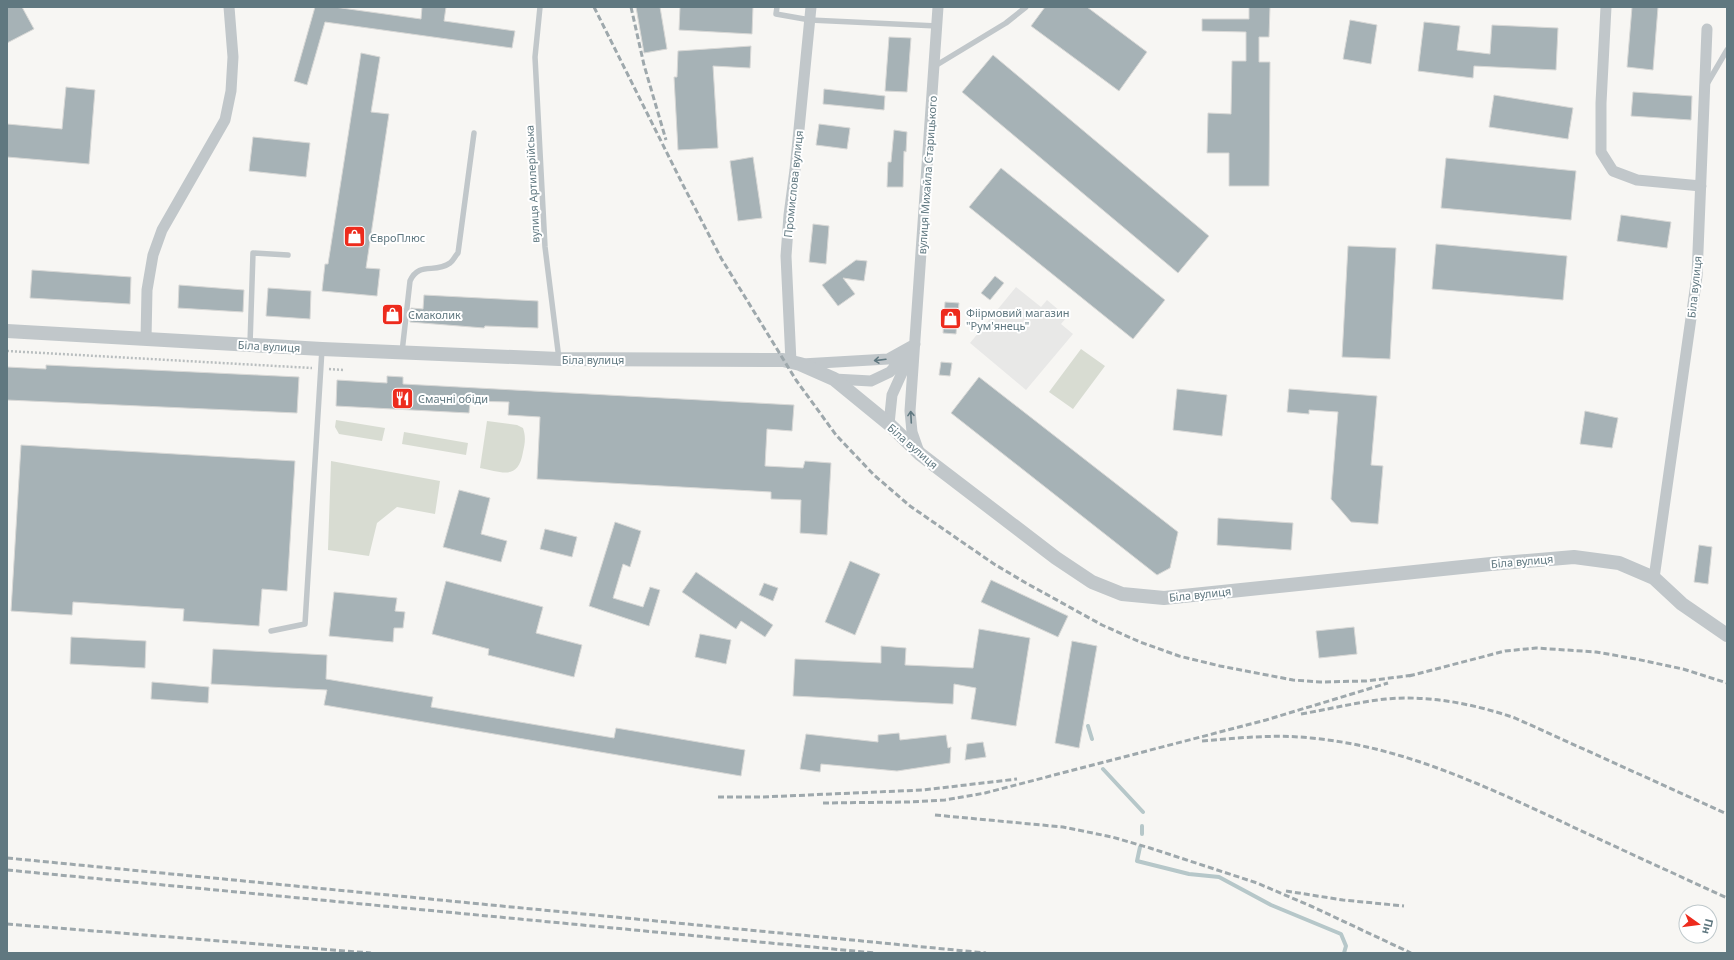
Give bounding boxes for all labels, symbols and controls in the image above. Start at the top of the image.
street label: вулиця Михайла Старицького [914,95,940,255]
street label: вулиця Артилерійська [521,125,543,243]
street label: Промислова вулиця [780,130,806,238]
shop icon: ЄвроПлюс [342,224,368,250]
place label: ЄвроПлюс [370,230,425,245]
street label: Біла вулиця [1683,255,1705,319]
shop icon: Смаколик [380,301,406,327]
shop icon: Фіірмовий магазин "Рум'янець" [938,305,964,331]
place label: Фіірмовий магазин "Рум'янець" [966,305,1070,333]
place label: Смаколик [408,307,461,322]
street label: Біла вулиця [237,337,301,355]
street label: Біла вулиця [562,352,624,367]
one-way arrow [874,356,887,364]
restaurant icon: Смачні обіди [390,385,416,411]
place label: Смачні обіди [418,391,488,406]
one-way arrow [907,411,914,424]
street label: Біла вулиця [884,420,942,472]
street label: Біла вулиця [1490,551,1554,571]
street label: Біла вулиця [1168,583,1232,605]
north arrow [1678,904,1718,944]
text: Пн [1699,917,1717,936]

